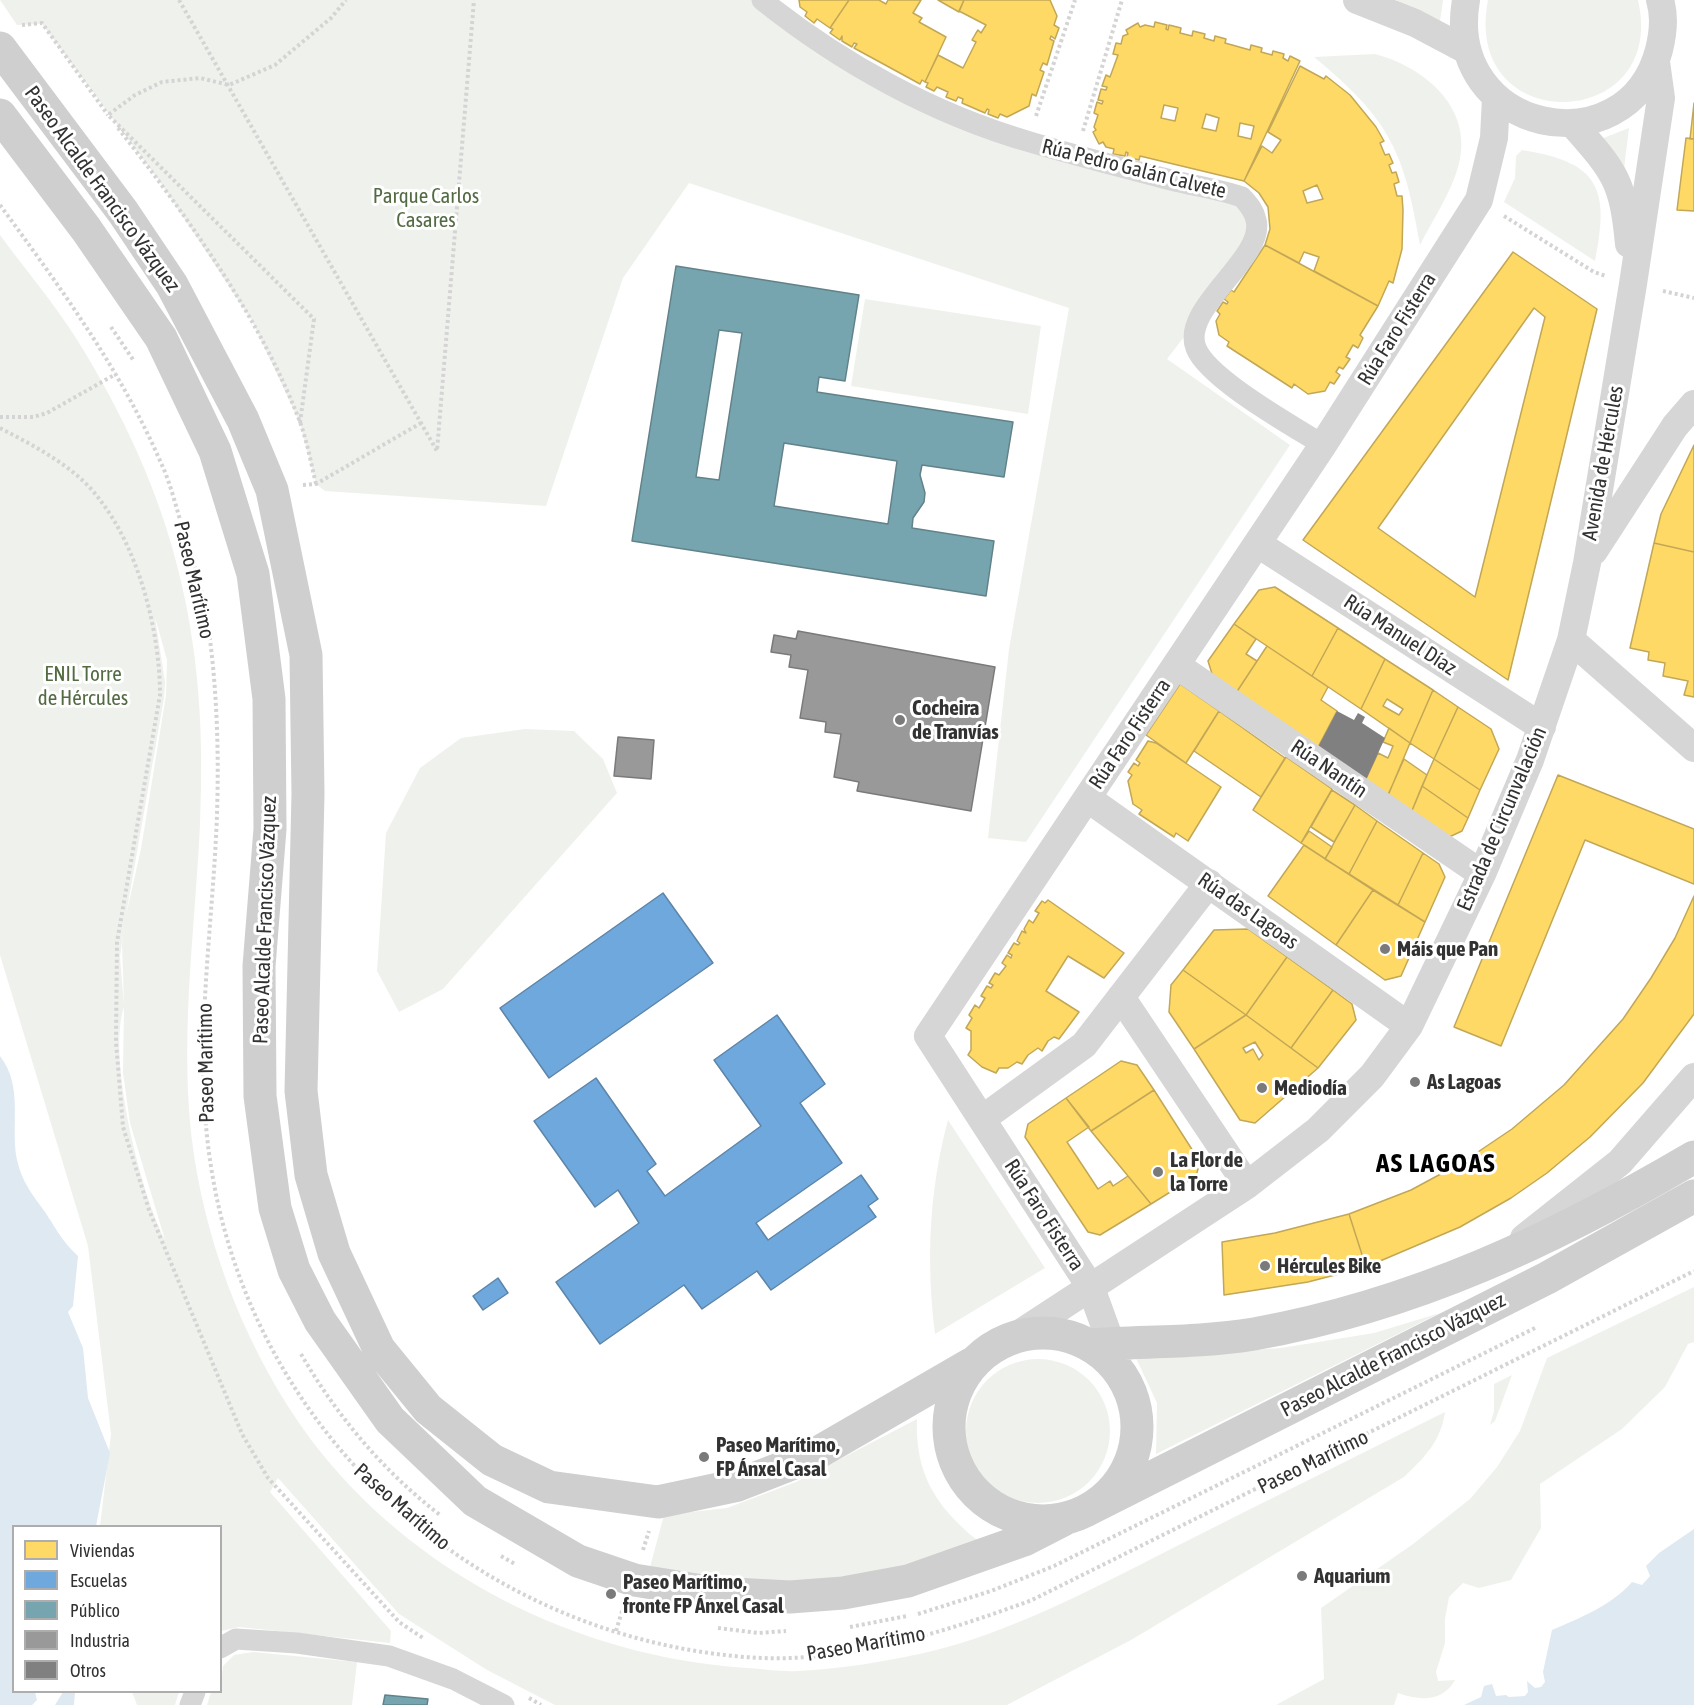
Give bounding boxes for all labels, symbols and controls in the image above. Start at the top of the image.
street label: Paseo Alcalde Francisco Vázquez [19,81,185,297]
street label: Rúa Pedro Galán Calvete [1039,134,1229,204]
park label: Parque Carlos Casares [373,183,479,233]
street label: Rúa Faro Fisterra [1352,268,1442,390]
street label: Avenida de Hércules [1577,384,1629,542]
street label: Paseo Marítimo [168,519,220,641]
street label: Rúa Manuel Díaz [1339,589,1461,681]
park label: ENIL Torre de Hércules [38,661,128,711]
street label: Rúa Faro Fisterra [1084,674,1176,794]
place label: Cocheira de Tranvías [912,695,999,745]
marker: Cocheira de Tranvías [893,713,907,727]
street label: Estrada de Circunvalación [1452,723,1552,915]
street label: Rúa Nantín [1286,734,1372,804]
street label: Paseo Alcalde Francisco Vázquez [248,795,282,1045]
street label: Rúa das Lagoas [1193,867,1303,955]
place label: Máis que Pan [1397,936,1498,962]
marker: Máis que Pan [1378,942,1392,956]
street label: Paseo Marítimo [192,1003,220,1123]
place label: As Lagoas [1427,1069,1501,1095]
place label: Mediodía [1274,1075,1347,1101]
marker: As Lagoas [1408,1075,1422,1089]
marker: Mediodía [1255,1081,1269,1095]
place label: La Flor de la Torre [1170,1147,1243,1197]
district label: AS LAGOAS [1376,1147,1496,1179]
street label: Rúa Faro Fisterra [999,1155,1089,1275]
marker: La Flor de la Torre [1151,1165,1165,1179]
place label: Hércules Bike [1277,1253,1381,1279]
marker: Hércules Bike [1258,1259,1272,1273]
street label: Paseo Alcalde Francisco Vázquez [1277,1287,1509,1423]
street label: Paseo Marítimo [1254,1424,1372,1500]
place label: Paseo Marítimo, FP Ánxel Casal [716,1432,840,1482]
marker: Paseo Marítimo, FP Ánxel Casal [697,1450,711,1464]
street label: Paseo Marítimo [348,1458,456,1556]
legend [12,1525,222,1693]
text: Viviendas [70,1540,135,1561]
place label: Aquarium [1314,1563,1390,1589]
place label: Paseo Marítimo, fronte FP Ánxel Casal [623,1569,784,1619]
marker: Aquarium [1295,1569,1309,1583]
text: Escuelas [70,1570,127,1591]
marker: Paseo Marítimo, fronte FP Ánxel Casal [604,1587,618,1601]
text: Público [70,1600,120,1621]
street label: Paseo Marítimo [805,1621,927,1667]
text: Industria [70,1630,130,1651]
text: Otros [70,1660,106,1681]

